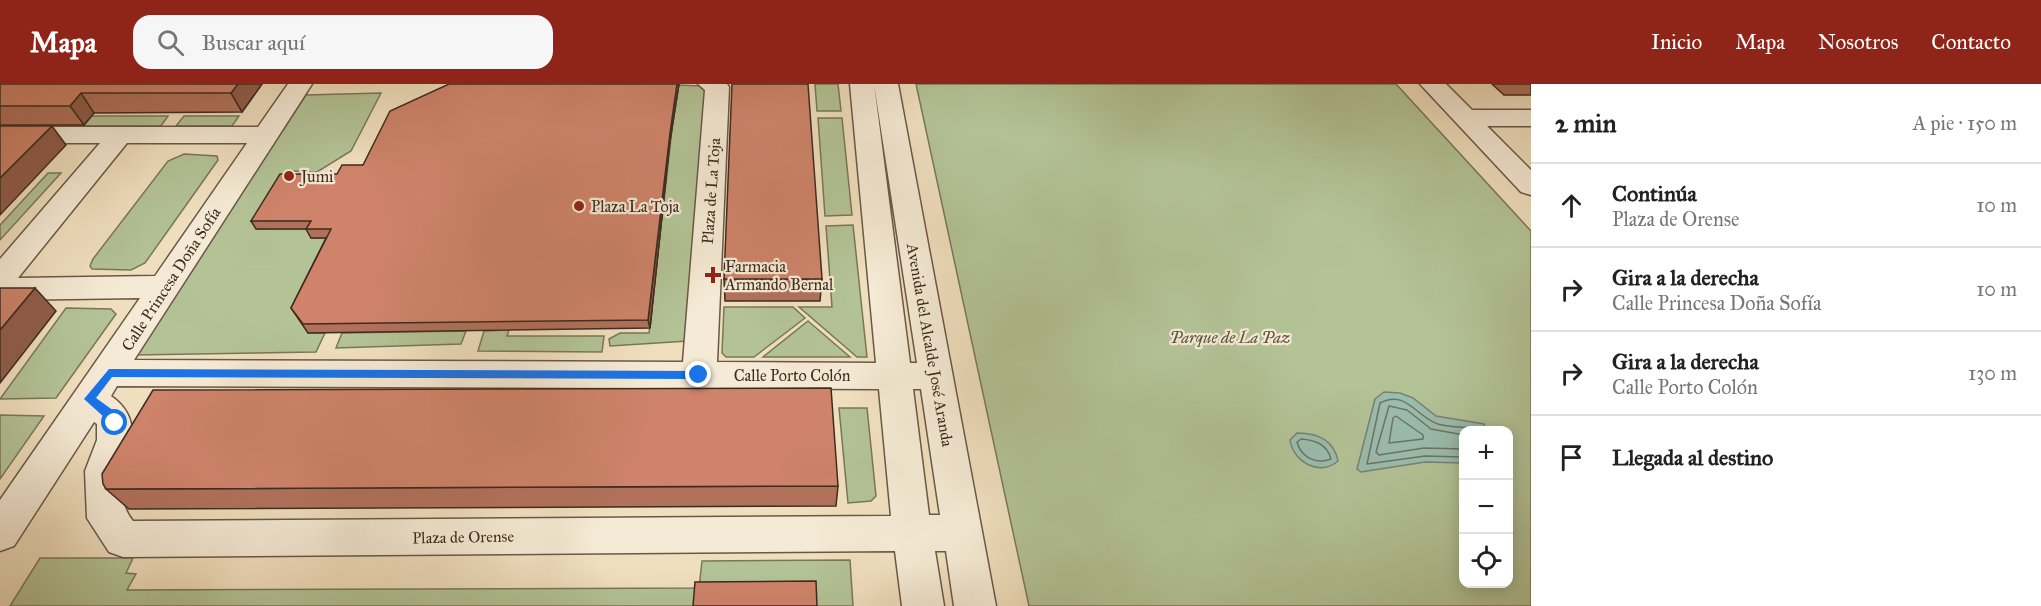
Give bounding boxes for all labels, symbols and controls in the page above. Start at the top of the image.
search box [133,15,553,69]
text: Mapa [30,25,97,60]
icon: search [154,26,187,59]
text: Buscar aquí [202,29,305,56]
text: Inicio [1651,29,1702,55]
text: Mapa [1735,29,1785,55]
text: Nosotros [1818,29,1898,55]
text: Contacto [1931,29,2011,55]
text: 2 min [1555,107,1616,139]
text: A pie · 150 m [1913,111,2017,135]
street label: Plaza de La Toja [698,137,724,245]
place label: Jumi [299,167,334,187]
marker: Jumi [282,169,296,183]
text: Continúa [1612,180,1697,207]
icon: ahead [1555,189,1588,222]
text: 10 m [1976,193,2017,217]
place label: Plaza La Toja [591,197,680,216]
marker: Plaza La Toja [572,199,586,213]
street label: Calle Princesa Doña Sofía [117,203,225,354]
text: Plaza de Orense [1612,207,1739,231]
street label: Avenida del Alcalde José Aranda [902,241,957,449]
place label: Farmacia Armando Bernal [724,257,834,294]
text: Gira a la derecha [1612,264,1759,291]
marker: Farmacia Armando Bernal [706,268,720,282]
icon: right [1555,273,1588,306]
text: 10 m [1976,277,2017,301]
text: Calle Princesa Doña Sofía [1612,291,1821,315]
park label: Parque de La Paz [1170,328,1290,347]
text: Gira a la derecha [1612,348,1759,375]
icon: right [1555,357,1588,390]
route end [685,361,711,387]
text: 130 m [1968,361,2017,385]
street label: Calle Porto Colón [734,366,851,385]
text: Calle Porto Colón [1612,375,1758,399]
route start [101,409,127,435]
map controls [1459,426,1513,588]
button: + [1459,426,1513,480]
icon: arrive [1555,441,1588,474]
text: Llegada al destino [1612,444,1773,471]
button: − [1459,480,1513,534]
street label: Plaza de Orense [412,527,514,547]
button: locate [1459,534,1513,588]

